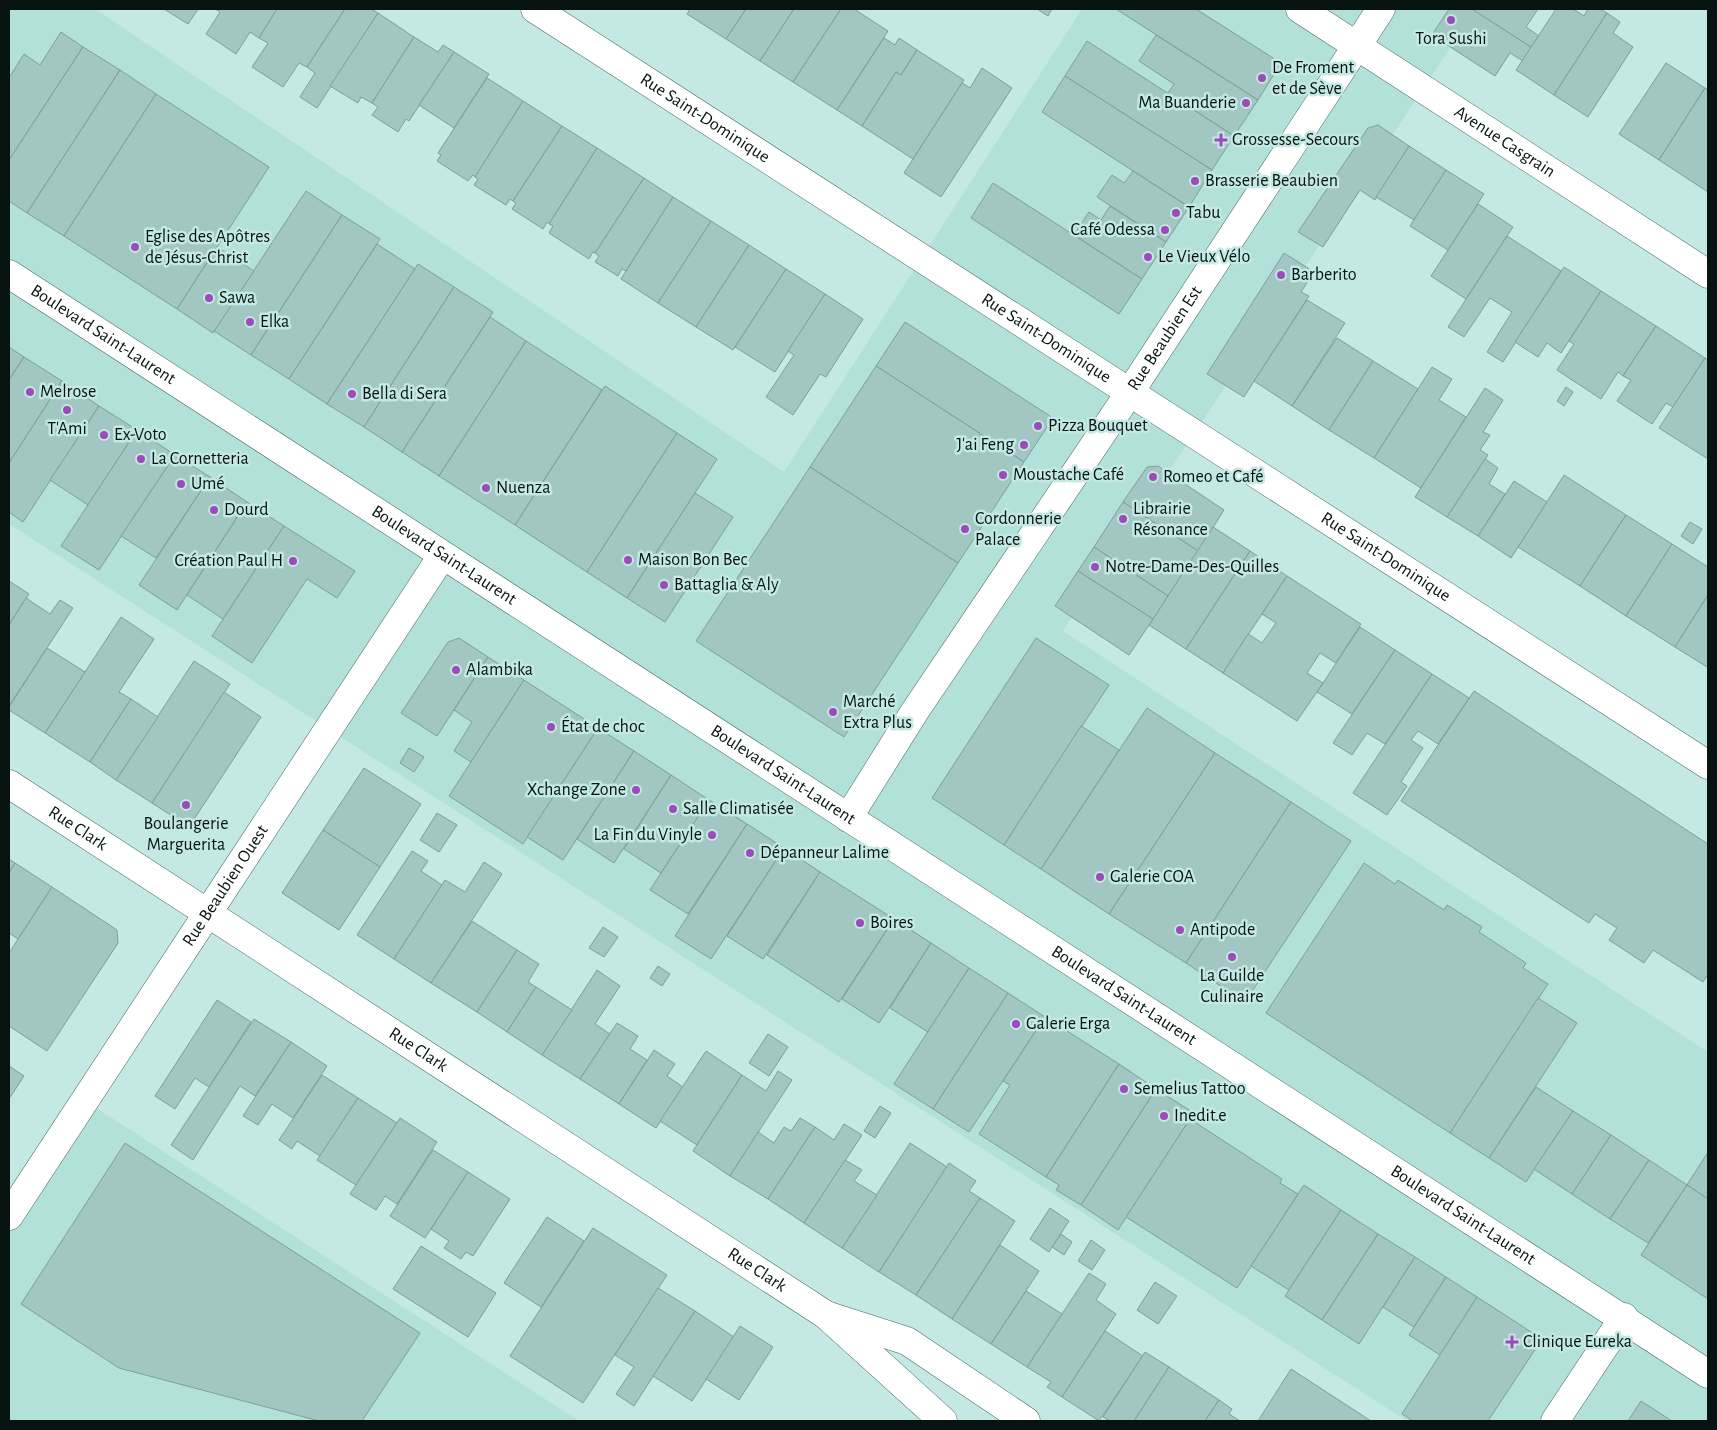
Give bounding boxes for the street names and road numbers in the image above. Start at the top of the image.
street label: Rue Saint-Dominique [637,70,773,167]
street label: Avenue Casgrain [1451,103,1558,181]
street label: Boulevard Saint-Laurent [27,282,179,388]
street label: Rue Beaubien Est [1124,283,1206,394]
street label: Rue Saint-Dominique [978,290,1114,387]
street label: Boulevard Saint-Laurent [368,502,520,609]
street label: Rue Saint-Dominique [1318,509,1454,605]
street label: Boulevard Saint-Laurent [707,722,859,829]
street label: Rue Clark [45,803,111,855]
street label: Rue Beaubien Ouest [179,822,272,950]
street label: Boulevard Saint-Laurent [1048,942,1200,1049]
street label: Rue Clark [386,1024,451,1076]
street label: Boulevard Saint-Laurent [1387,1162,1539,1269]
street label: Rue Clark [724,1245,790,1296]

